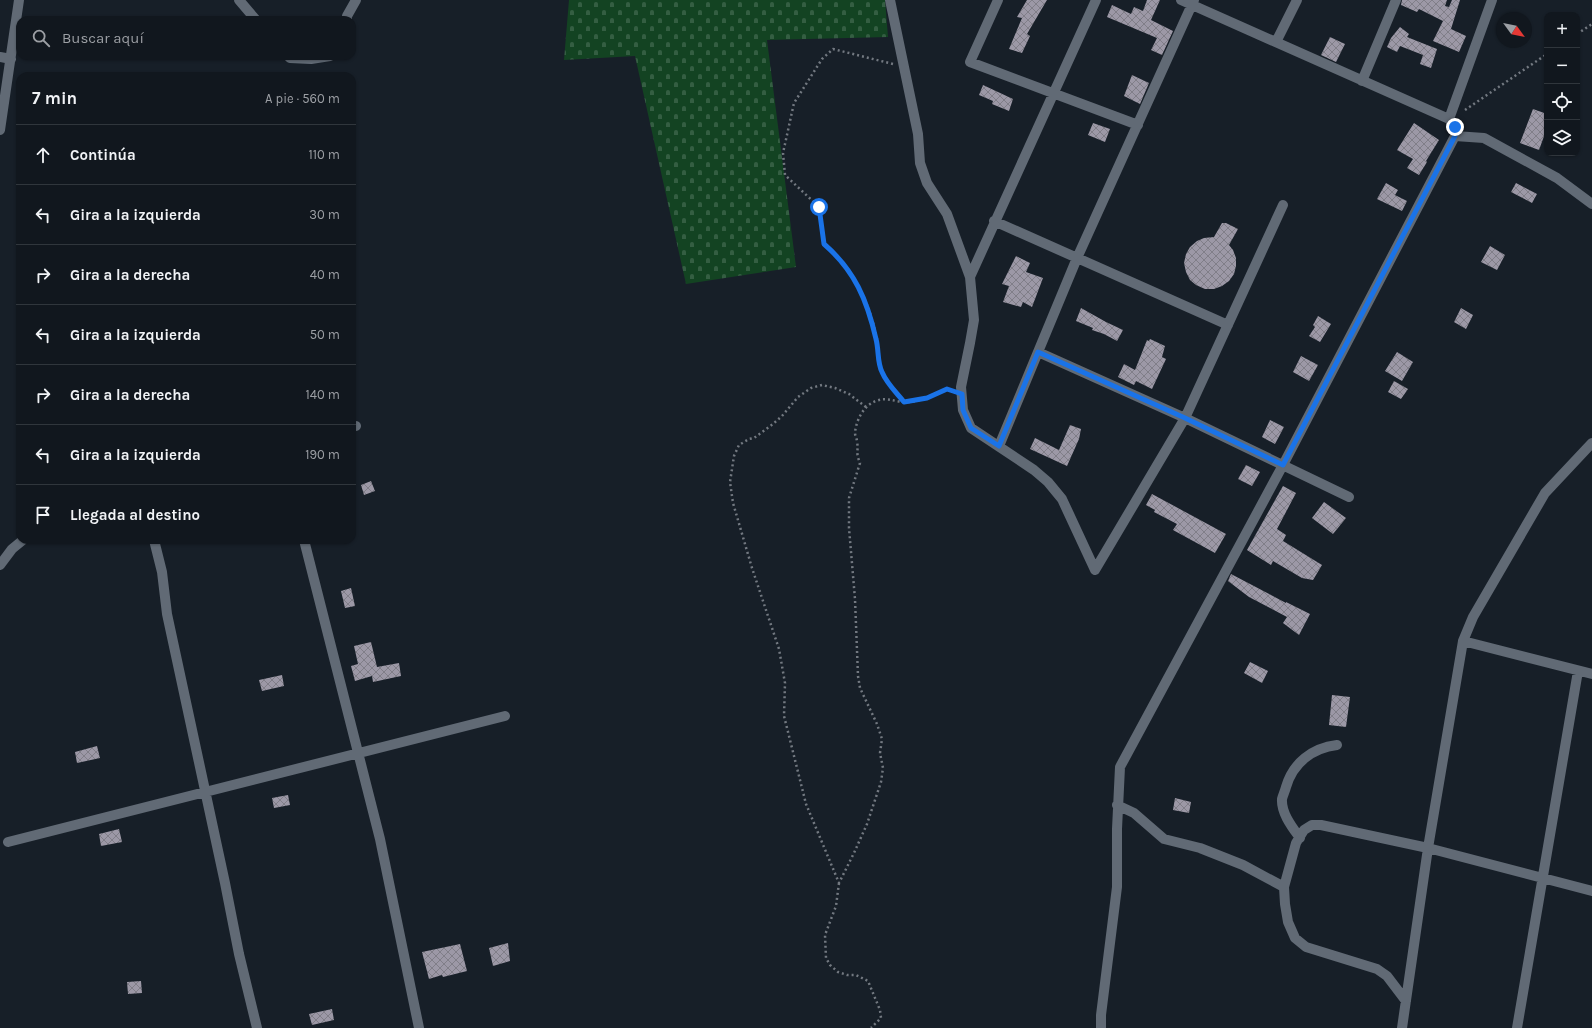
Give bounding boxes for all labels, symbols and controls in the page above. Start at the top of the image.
north arrow [1496,12,1532,48]
map controls [1544,12,1580,156]
button: + [1544,12,1580,48]
search box [16,16,356,60]
icon: search [30,27,52,49]
text: Buscar aquí [62,29,144,47]
button: − [1544,48,1580,84]
button: locate [1544,84,1580,120]
text: 7 min [32,88,77,108]
text: A pie · 560 m [265,91,340,106]
route end [1446,118,1464,136]
button: layers [1544,120,1580,156]
icon: ahead [32,144,54,166]
text: Continúa [70,146,136,164]
text: 110 m [308,147,340,162]
route start [810,198,828,216]
icon: left [32,204,54,226]
text: Gira a la izquierda [70,206,201,224]
text: 30 m [309,207,340,222]
icon: right [32,264,54,286]
text: Gira a la derecha [70,266,190,284]
text: 40 m [310,267,340,282]
icon: left [32,324,54,346]
text: Gira a la izquierda [70,326,201,344]
text: 50 m [310,327,340,342]
icon: right [32,384,54,406]
text: Gira a la derecha [70,386,190,404]
text: 140 m [305,387,340,402]
icon: left [32,444,54,466]
text: Gira a la izquierda [70,446,201,464]
text: 190 m [305,447,340,462]
icon: arrive [32,504,54,526]
text: Llegada al destino [70,506,200,524]

